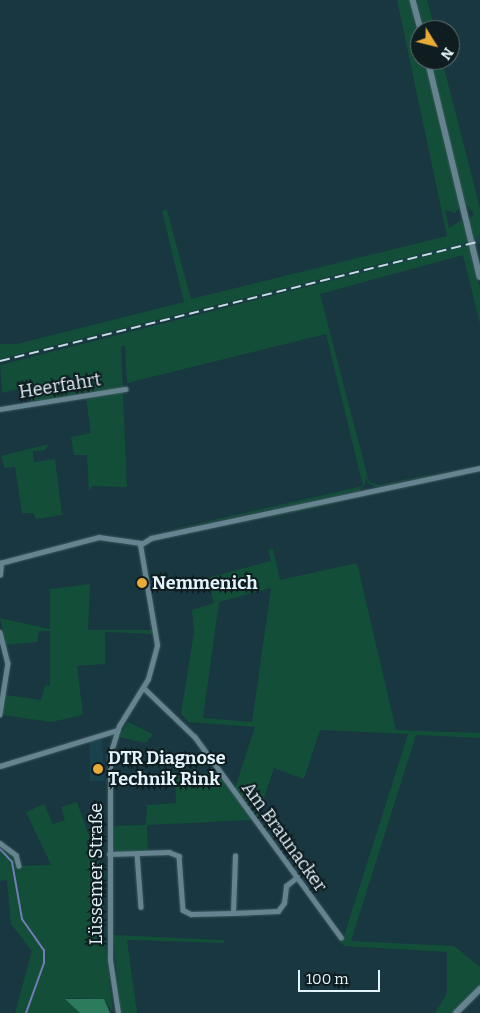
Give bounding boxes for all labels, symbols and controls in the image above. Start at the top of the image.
north arrow [410,20,460,70]
text: N [437,44,457,63]
street label: Heerfahrt [17,369,103,403]
place label: Nemmenich [152,572,258,594]
marker: Nemmenich [136,577,148,589]
place label: DTR Diagnose Technik Rink [108,748,226,791]
marker: DTR Diagnose Technik Rink [92,763,104,775]
street label: Am Braunacker [237,778,331,896]
street label: Lüssemer Straße [85,803,107,945]
scale bar [300,960,382,992]
text: 100 m [306,970,349,988]

